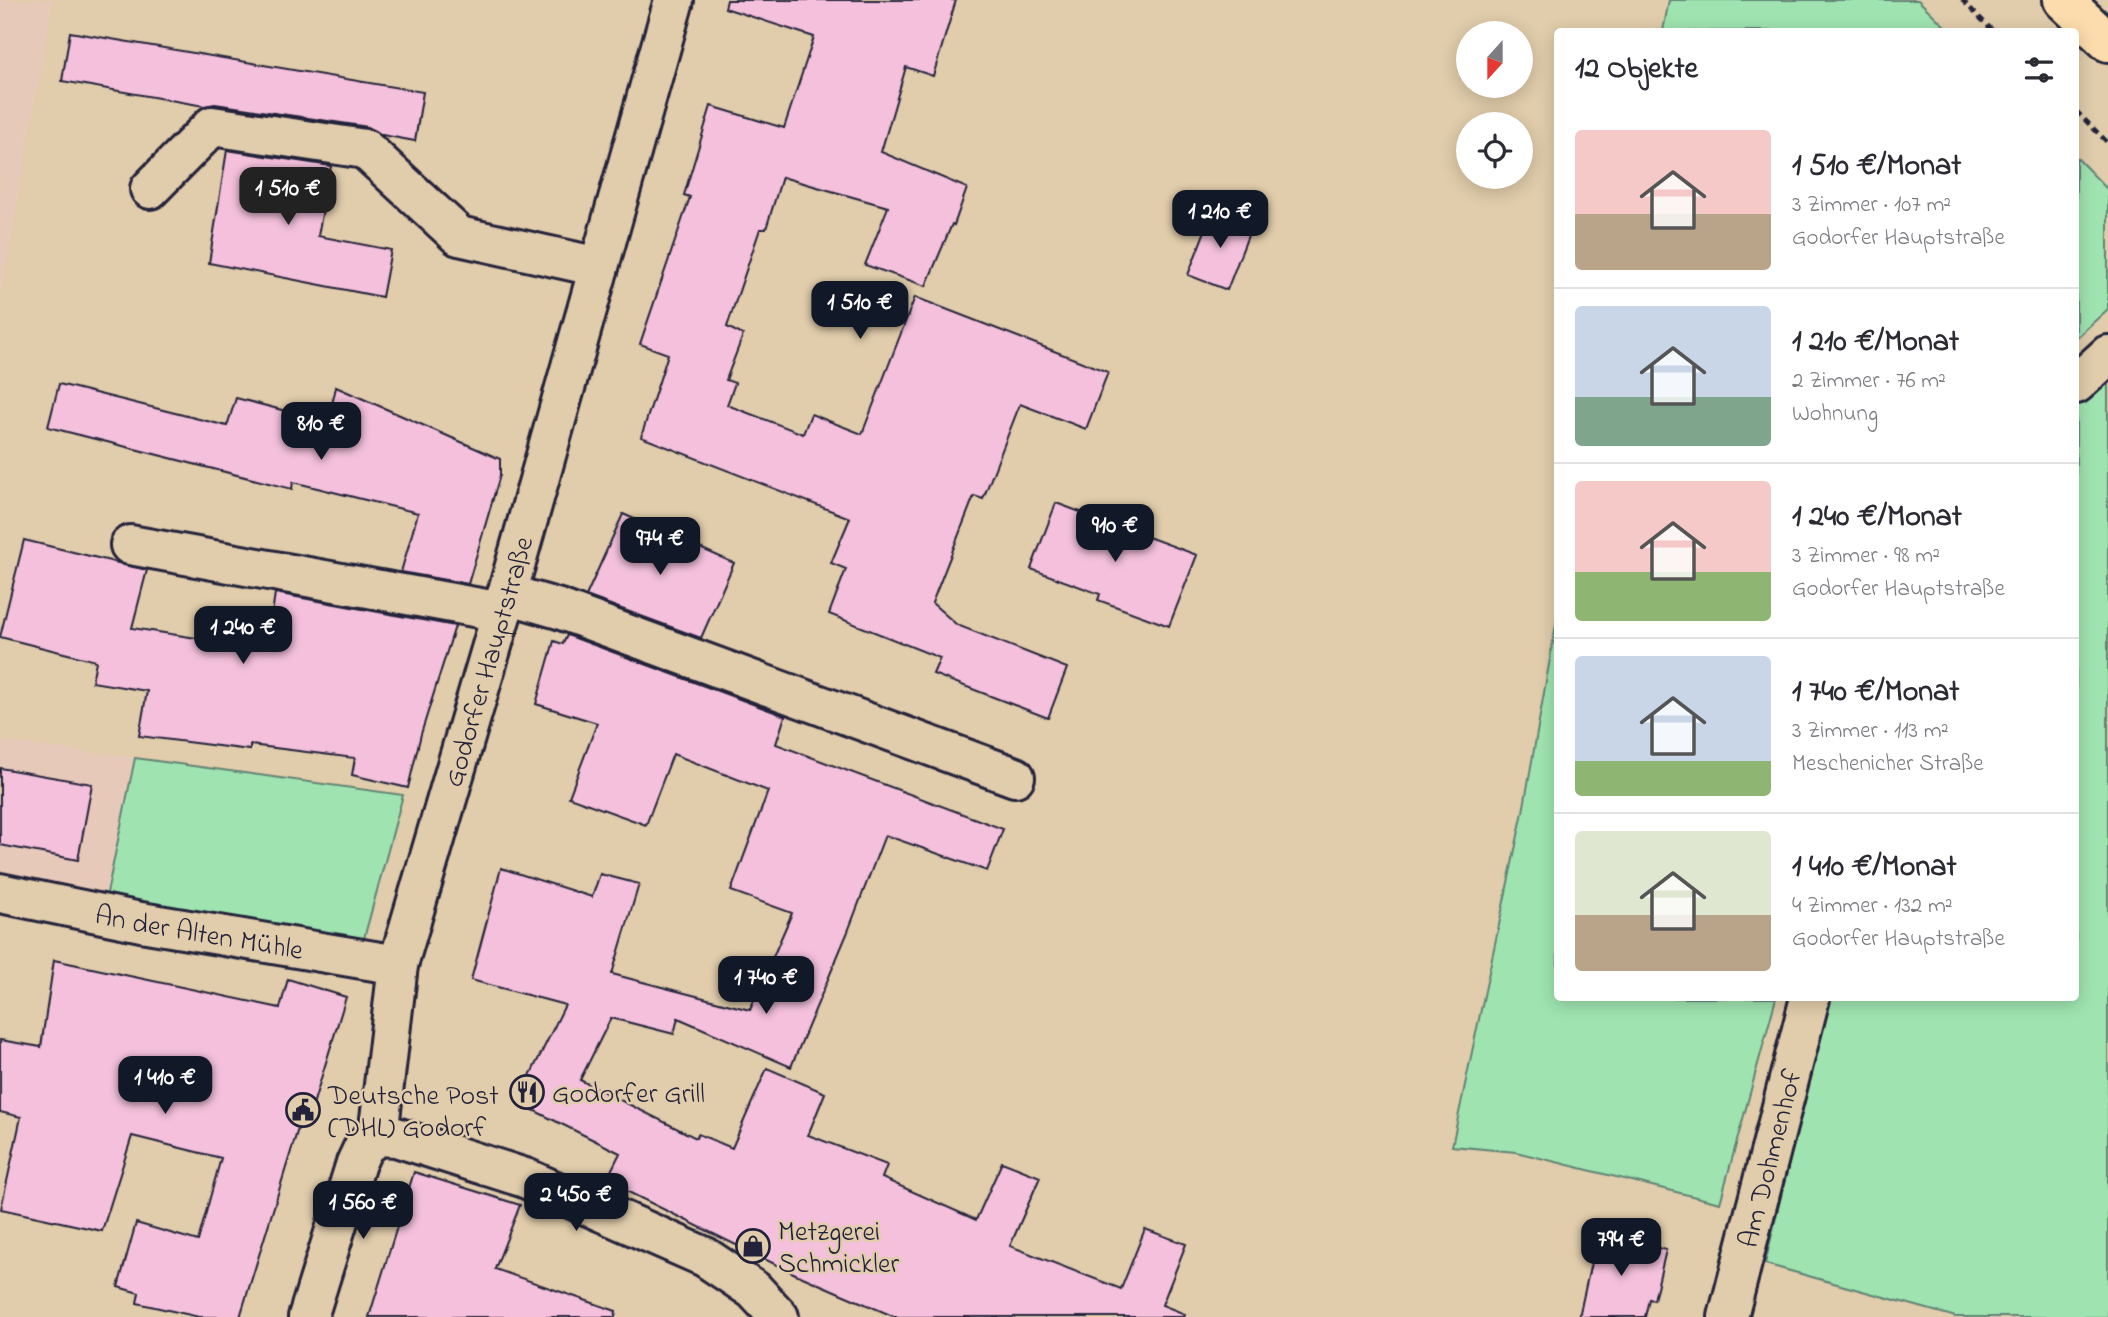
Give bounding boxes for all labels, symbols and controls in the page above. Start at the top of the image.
north arrow [1456,21,1533,98]
map controls [1456,21,1533,189]
text: 12 Objekte [1575,48,1698,92]
icon: filters [2020,51,2058,89]
button: locate [1456,112,1533,189]
text: 1 510 €/Monat [1792,145,1961,189]
icon: home [1631,158,1715,242]
pin: 1 510 € [223,168,353,227]
text: 1 510 € [255,173,321,206]
text: 3 Zimmer · 107 m² [1792,189,1951,222]
pin: 1 210 € [1155,190,1285,250]
text: 1 210 € [1188,196,1252,229]
text: Godorfer Hauptstraße [1792,222,2005,255]
pin: 1 510 € [795,282,925,341]
text: 1 510 € [827,287,893,320]
text: 1 210 €/Monat [1792,321,1959,365]
icon: home [1631,334,1715,418]
text: 2 Zimmer · 76 m² [1792,365,1946,398]
text: Wohnung [1792,398,1878,431]
pin: 810 € [272,402,370,462]
text: 810 € [297,408,345,441]
text: 1 240 €/Monat [1792,496,1962,540]
pin: 910 € [1066,504,1164,564]
icon: home [1631,509,1715,593]
text: 910 € [1092,510,1138,543]
pin: 974 € [611,518,709,577]
text: 974 € [636,523,684,556]
street label: Godorfer Hauptstraße [435,532,546,792]
text: 3 Zimmer · 98 m² [1792,540,1940,573]
text: Godorfer Hauptstraße [1792,573,2005,606]
pin: 1 240 € [178,606,308,666]
text: 1 240 € [210,612,276,645]
text: 1 740 €/Monat [1792,671,1959,715]
icon: home [1631,684,1715,768]
text: 3 Zimmer · 113 m² [1792,715,1949,748]
text: Meschenicher Straße [1792,748,1984,781]
text: 1 410 €/Monat [1792,846,1957,890]
icon: home [1631,859,1715,943]
text: 4 Zimmer · 132 m² [1792,890,1953,923]
street label: An der Alten Mühle [91,896,306,973]
text: Godorfer Hauptstraße [1792,923,2005,956]
pin: 1 740 € [701,956,831,1016]
text: 1 740 € [734,962,798,995]
pin: 1 410 € [100,1056,230,1116]
text: 1 410 € [134,1062,196,1095]
street label: Am Dohmenhof [1730,1066,1815,1253]
restaurant icon: Godorfer Grill [508,1073,546,1111]
place label: Godorfer Grill [552,1075,705,1116]
place label: Deutsche Post (DHL) Godorf [327,1077,499,1150]
public building icon: Deutsche Post (DHL) Godorf [284,1091,322,1129]
pin: 2 450 € [511,1174,641,1233]
text: 2 450 € [540,1179,612,1212]
pin: 1 560 € [298,1182,428,1241]
text: 1 560 € [329,1187,397,1220]
place label: Metzgerei Schmickler [778,1213,899,1286]
pin: 794 € [1572,1218,1670,1278]
text: 794 € [1597,1224,1645,1257]
shop icon: Metzgerei Schmickler [734,1227,772,1265]

